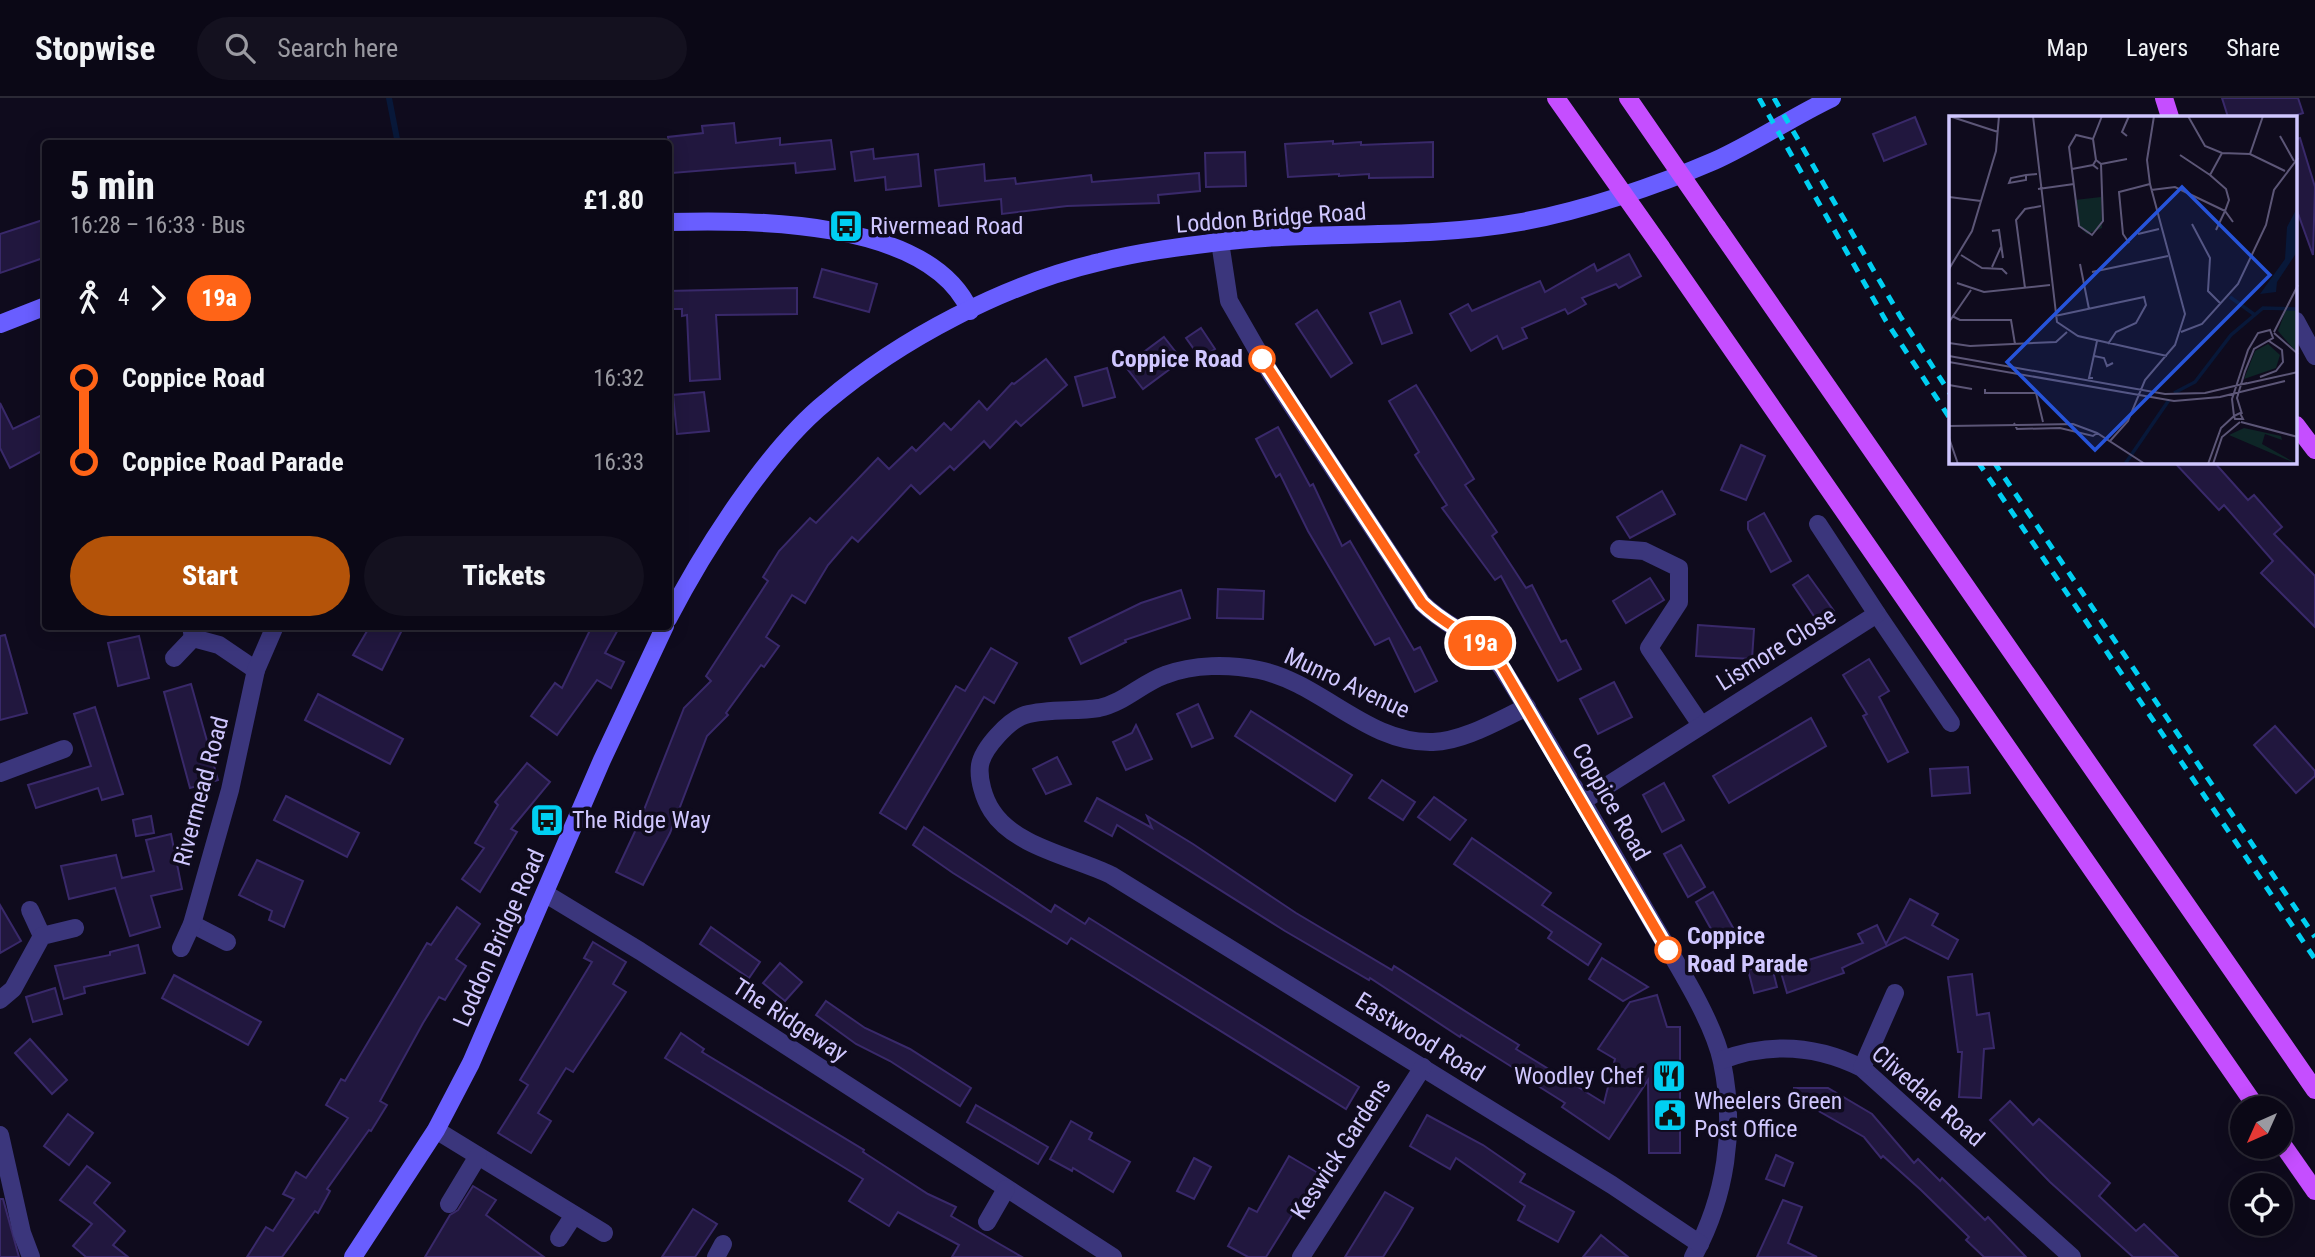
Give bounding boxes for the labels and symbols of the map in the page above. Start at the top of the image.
inset map [1949,116,2298,464]
street label: Loddon Bridge Road [1175,197,1367,239]
bus stop icon: Rivermead Road [827,207,865,245]
place label: Rivermead Road [870,212,1023,240]
place label: Coppice Road [1111,345,1243,373]
marker: Coppice Road [1249,346,1275,372]
street label: Lismore Close [1711,601,1841,697]
line badge: 19a [1440,620,1520,666]
street label: Munro Avenue [1280,642,1414,724]
street label: Rivermead Road [168,713,234,869]
street label: Coppice Road [1566,738,1656,866]
bus stop icon: The Ridge Way [528,801,566,839]
place label: The Ridge Way [572,806,711,834]
street label: Loddon Bridge Road [447,845,551,1031]
place label: Coppice Road Parade [1687,922,1808,978]
marker: Coppice Road Parade [1655,937,1681,963]
street label: The Ridgeway [727,973,853,1067]
street label: Eastwood Road [1350,986,1490,1088]
street label: Clivedale Road [1866,1040,1990,1152]
restaurant icon: Woodley Chef [1650,1057,1688,1095]
place label: Woodley Chef [1514,1062,1644,1090]
street label: Keswick Gardens [1285,1073,1397,1225]
place label: Wheelers Green Post Office [1694,1087,1842,1143]
public building icon: Wheelers Green Post Office [1651,1096,1689,1134]
north arrow [2230,1096,2292,1158]

